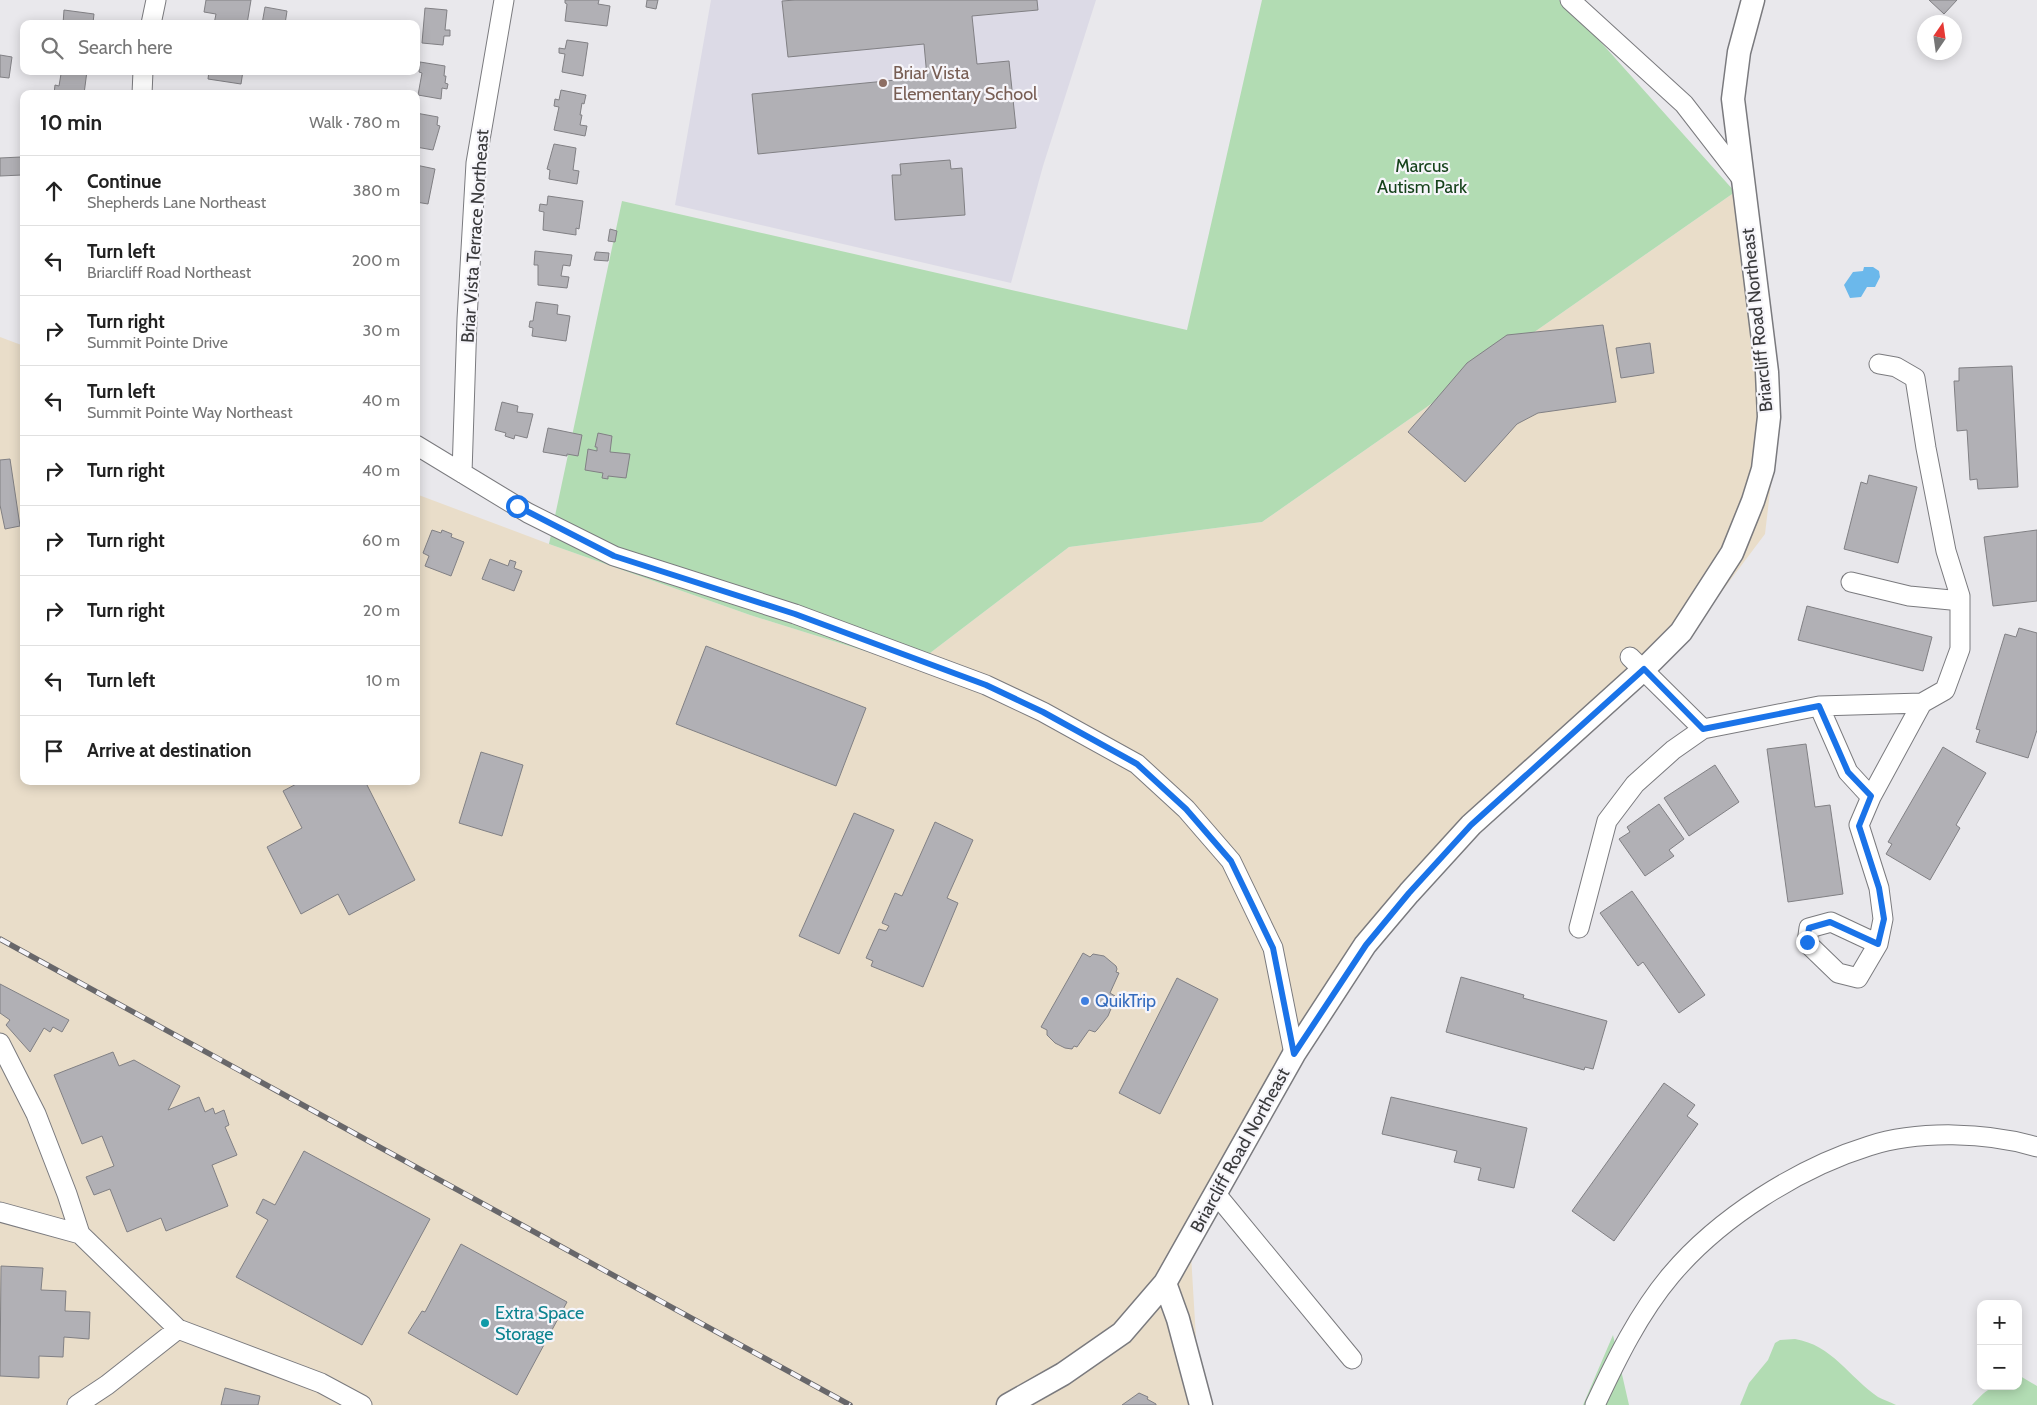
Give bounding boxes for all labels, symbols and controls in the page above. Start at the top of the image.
north arrow [1917,15,1962,60]
search box [20,20,420,75]
icon: search [38,34,66,62]
text: Search here [78,36,172,59]
place label: Briar Vista Elementary School [893,62,1038,105]
marker: Briar Vista Elementary School [877,77,889,89]
text: 10 min [40,110,102,135]
text: Walk · 780 m [309,113,400,132]
street label: Briar Vista Terrace Northeast [457,128,493,344]
park label: Marcus Autism Park [1377,155,1468,198]
text: Continue [87,170,161,193]
icon: ahead [40,177,68,205]
text: 380 m [353,181,400,200]
text: Shepherds Lane Northeast [87,193,266,212]
street label: Briarcliff Road Northeast [1736,227,1778,413]
text: Turn left [87,240,155,263]
icon: left [40,247,68,275]
text: 200 m [352,251,400,270]
text: Briarcliff Road Northeast [87,263,251,282]
text: Turn right [87,310,165,333]
icon: right [40,317,68,345]
text: 30 m [363,321,400,340]
text: Summit Pointe Drive [87,333,228,352]
text: Turn left [87,380,155,403]
icon: left [40,387,68,415]
text: 40 m [362,391,400,410]
text: Summit Pointe Way Northeast [87,403,293,422]
icon: right [40,457,68,485]
text: Turn right [87,459,165,482]
text: 40 m [362,461,400,480]
route start [506,495,529,518]
icon: right [40,527,68,555]
text: Turn right [87,529,165,552]
text: 60 m [362,531,400,550]
icon: right [40,597,68,625]
text: Turn right [87,599,165,622]
text: 20 m [363,601,400,620]
icon: left [40,667,68,695]
text: Turn left [87,669,155,692]
text: 10 m [366,671,400,690]
icon: arrive [40,737,68,765]
text: Arrive at destination [87,739,251,762]
route end [1796,931,1819,954]
place label: QuikTrip [1095,990,1156,1012]
marker: QuikTrip [1079,995,1091,1007]
street label: Briarcliff Road Northeast [1186,1064,1294,1236]
map controls [1977,1300,2022,1390]
button: + [1977,1300,2022,1345]
place label: Extra Space Storage [495,1302,584,1345]
marker: Extra Space Storage [479,1317,491,1329]
button: − [1977,1345,2022,1390]

